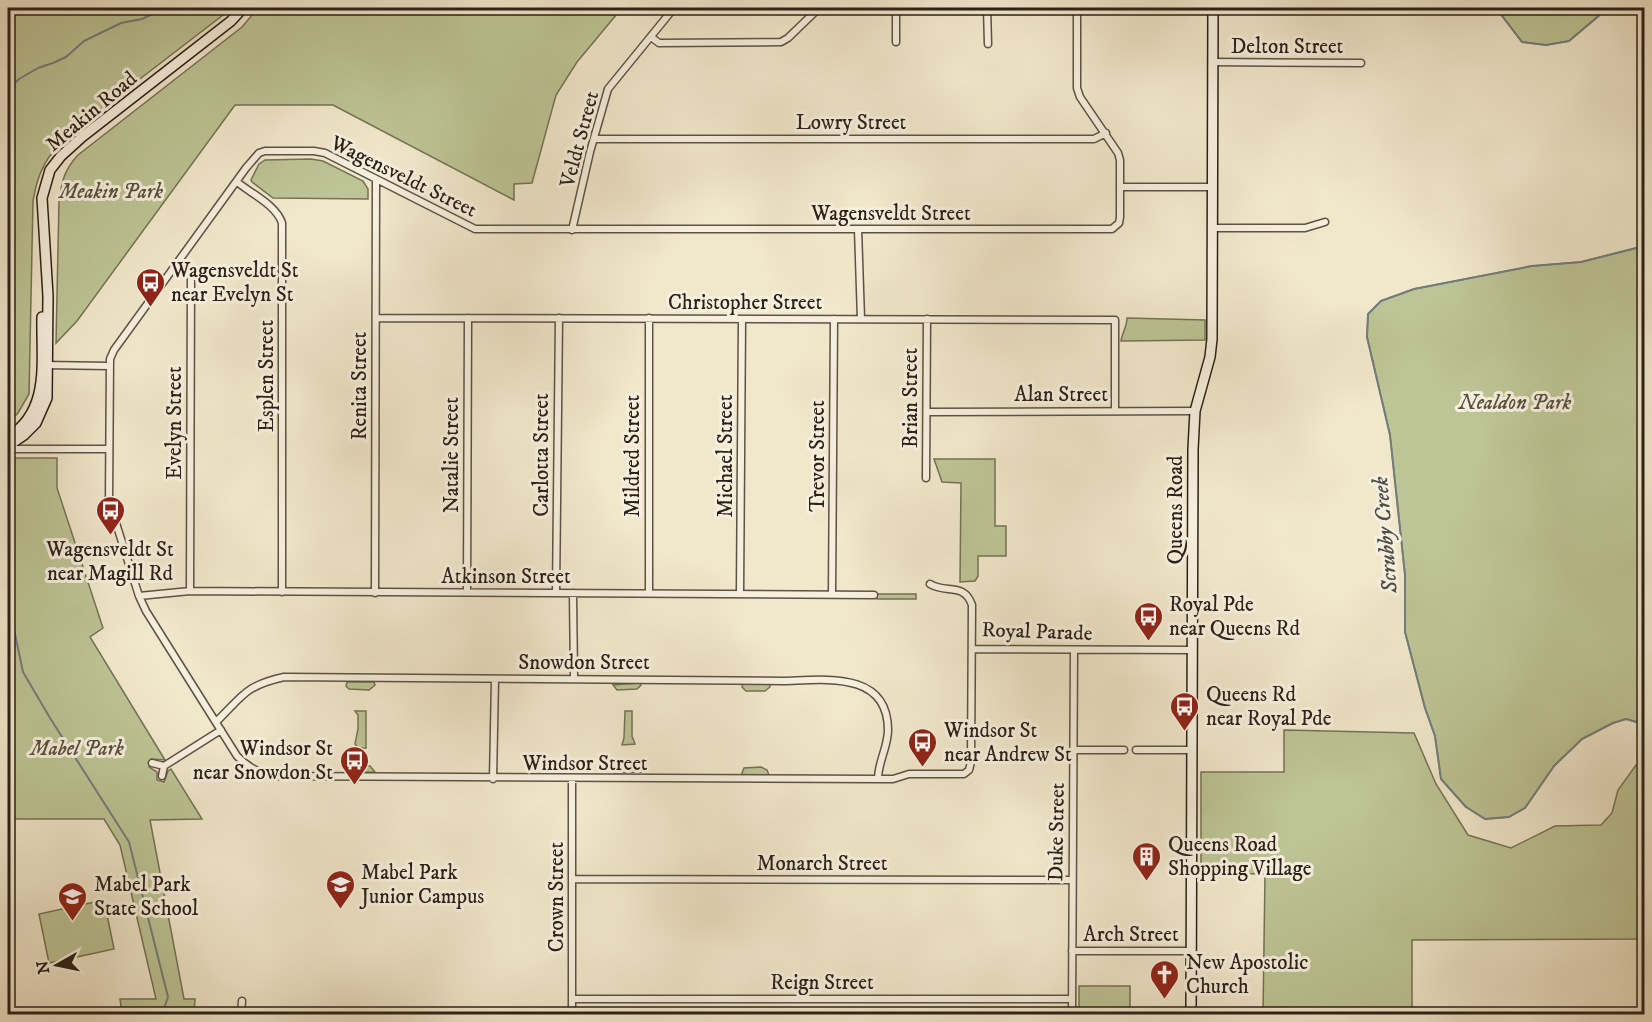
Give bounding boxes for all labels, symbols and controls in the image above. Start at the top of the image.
street label: Delton Street [1231,34,1344,60]
street label: Meakin Road [41,66,143,157]
street label: Veldt Street [554,88,605,191]
street label: Lowry Street [796,110,907,136]
street label: Wagensveldt Street [325,130,481,224]
park label: Meakin Park [57,179,163,205]
street label: Wagensveldt Street [810,201,971,227]
place label: Wagensveldt St near Evelyn St [170,258,299,308]
bus stop icon: Wagensveldt St near Evelyn St [134,266,166,308]
street label: Christopher Street [668,290,822,316]
street label: Esplen Street [254,320,280,432]
street label: Renita Street [347,331,373,440]
street label: Brian Street [898,347,924,448]
street label: Evelyn Street [162,366,188,480]
street label: Alan Street [1014,382,1108,408]
park label: Nealdon Park [1458,390,1571,416]
street label: Carlotta Street [529,393,555,517]
street label: Mildred Street [620,394,646,517]
street label: Michael Street [713,394,739,517]
street label: Natalie Street [439,397,465,513]
street label: Trevor Street [805,400,831,512]
street label: Queens Road [1163,455,1189,565]
water label: Scrubby Creek [1367,475,1404,595]
bus stop icon: Wagensveldt St near Magill Rd [94,494,126,536]
place label: Wagensveldt St near Magill Rd [45,537,174,587]
street label: Atkinson Street [441,564,571,590]
place label: Royal Pde near Queens Rd [1169,592,1300,642]
bus stop icon: Royal Pde near Queens Rd [1132,600,1164,642]
street label: Royal Parade [981,617,1093,647]
street label: Snowdon Street [518,650,650,676]
place label: Queens Rd near Royal Pde [1206,682,1332,732]
bus stop icon: Queens Rd near Royal Pde [1169,690,1201,732]
place label: Windsor St near Andrew St [943,718,1072,768]
bus stop icon: Windsor St near Andrew St [907,726,939,768]
park label: Mabel Park [28,736,124,762]
place label: Windsor St near Snowdon St [193,736,333,786]
bus stop icon: Windsor St near Snowdon St [338,744,370,786]
street label: Windsor Street [521,751,648,777]
street label: Duke Street [1043,782,1071,882]
place label: Queens Road Shopping Village [1168,832,1312,882]
building icon: Queens Road Shopping Village [1131,840,1163,882]
street label: Crown Street [544,842,570,952]
street label: Monarch Street [757,851,888,877]
place label: Mabel Park Junior Campus [359,860,484,910]
school or university icon: Mabel Park Junior Campus [324,868,356,910]
place label: Mabel Park State School [94,872,199,922]
school or university icon: Mabel Park State School [57,880,89,922]
street label: Arch Street [1083,922,1179,948]
north arrow [27,935,87,995]
place label: New Apostolic Church [1186,950,1308,1000]
church icon: New Apostolic Church [1149,958,1181,1000]
text: N [32,959,54,975]
street label: Reign Street [770,970,874,996]

